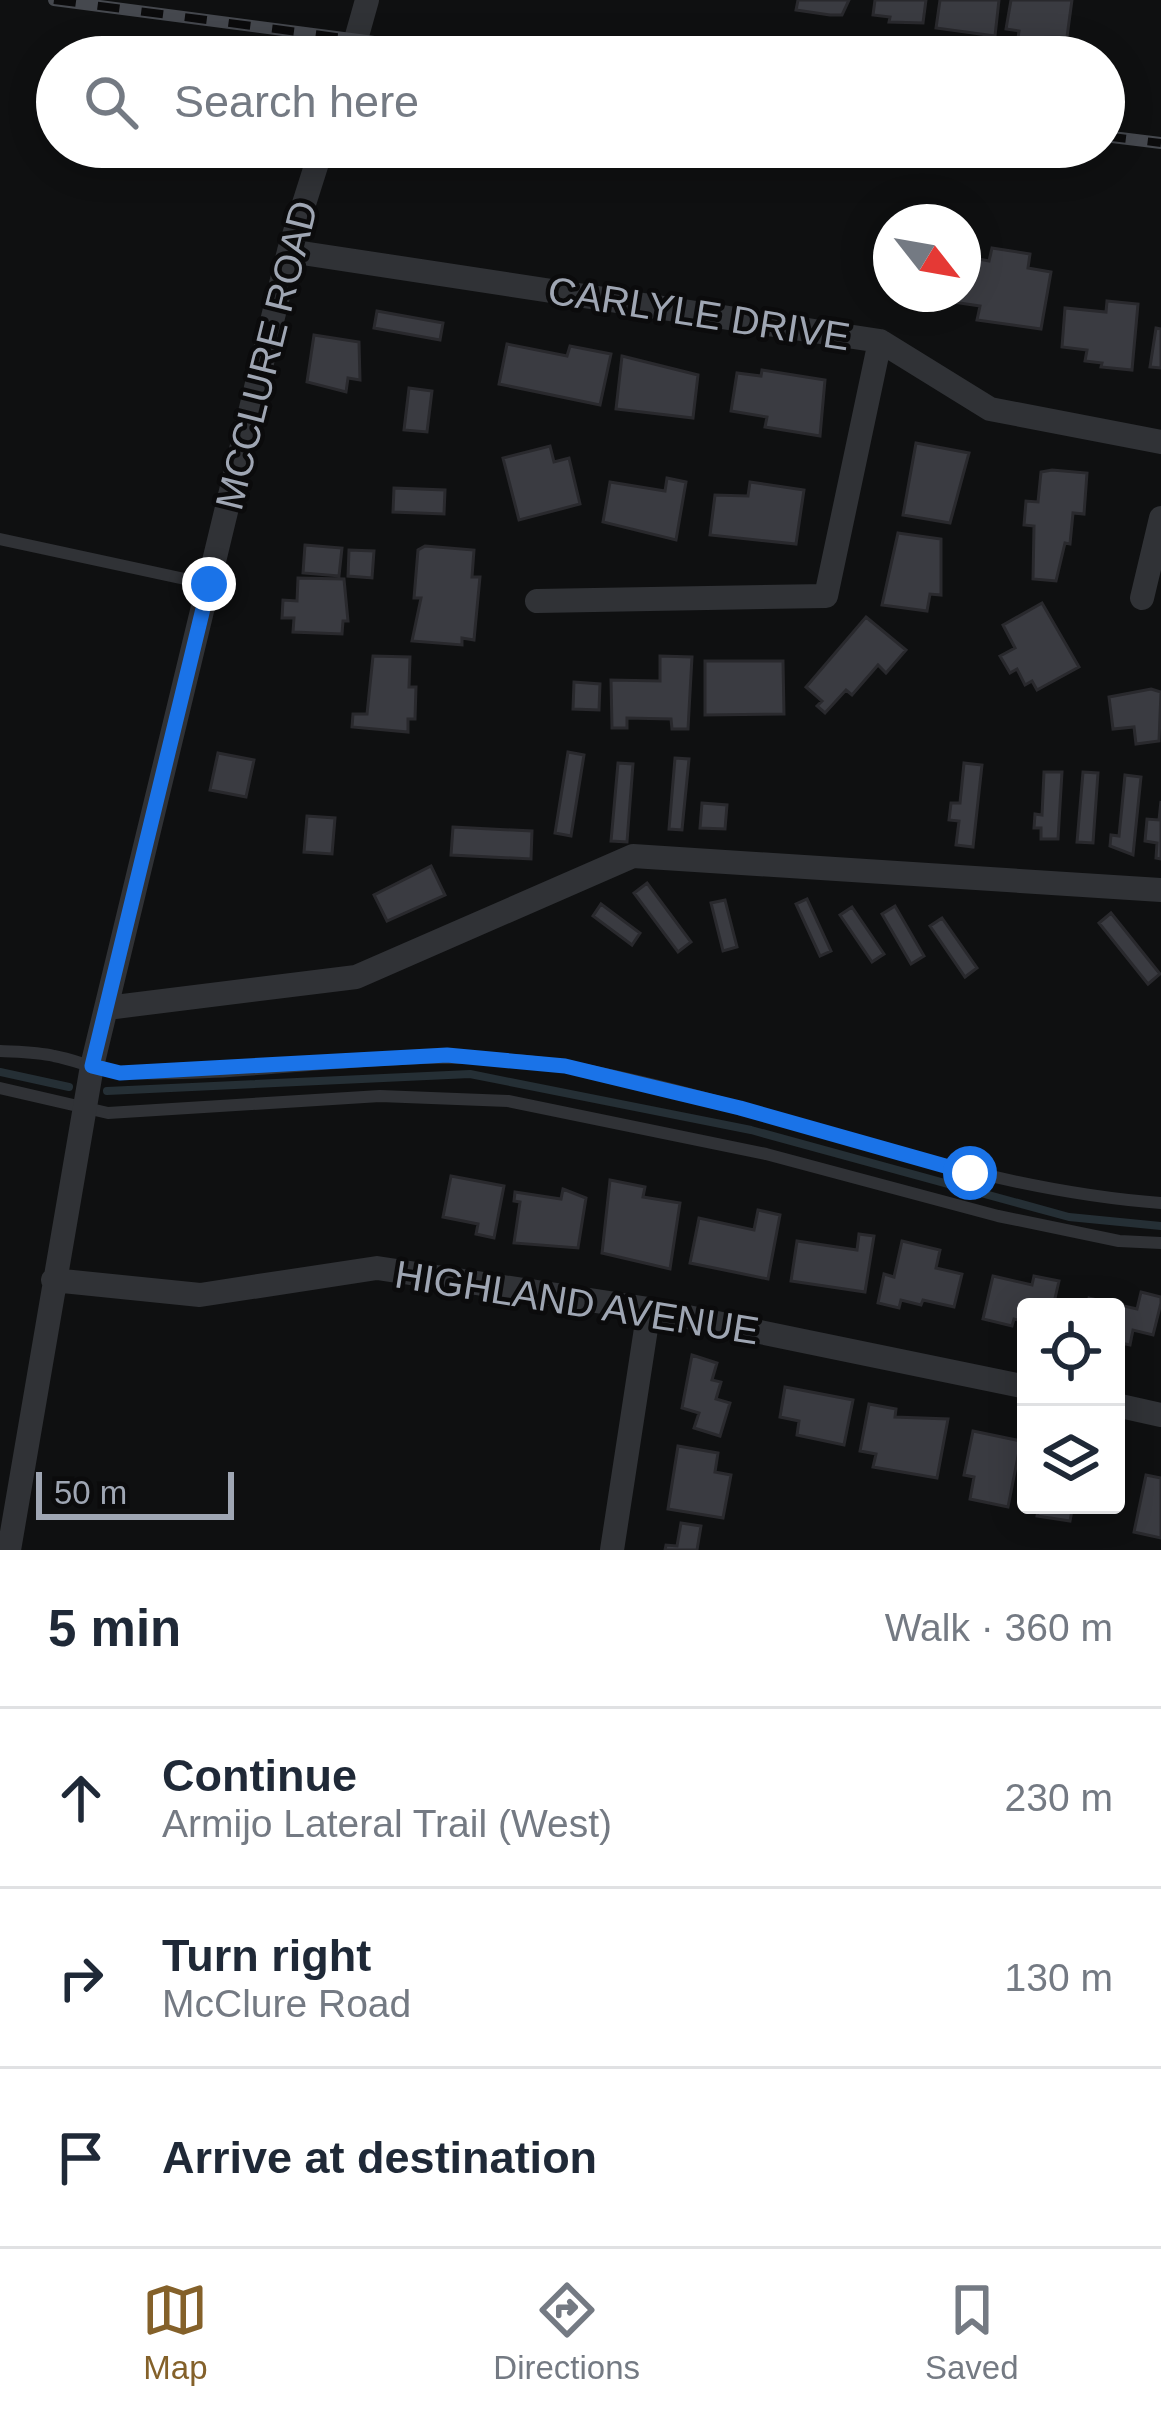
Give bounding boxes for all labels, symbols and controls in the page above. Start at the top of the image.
search box [36,36,1125,168]
icon: search [78,69,144,135]
text: Search here [174,76,419,127]
street label: MCCLURE ROAD [207,196,326,514]
north arrow [873,204,981,312]
street label: CARLYLE DRIVE [545,268,853,359]
route end [182,557,236,611]
route start [943,1146,997,1200]
street label: HIGHLAND AVENUE [392,1252,762,1352]
map controls [1017,1298,1125,1514]
button: locate [1017,1298,1125,1406]
button: layers [1017,1406,1125,1514]
scale bar [36,1466,234,1519]
text: 50 m [54,1474,127,1511]
text: 5 min [48,1600,181,1657]
text: Walk · 360 m [885,1606,1113,1649]
text: Continue [162,1750,357,1801]
icon: ahead [48,1765,114,1831]
text: 230 m [1005,1776,1113,1819]
text: Armijo Lateral Trail (West) [162,1802,612,1845]
text: Turn right [162,1930,371,1981]
icon: right [48,1945,114,2011]
text: 130 m [1005,1956,1113,1999]
text: McClure Road [162,1982,411,2025]
icon: arrive [48,2125,114,2191]
text: Arrive at destination [162,2132,597,2183]
tab: Map [142,2277,208,2387]
tab: Directions [493,2277,640,2387]
tab: Saved [925,2277,1019,2387]

